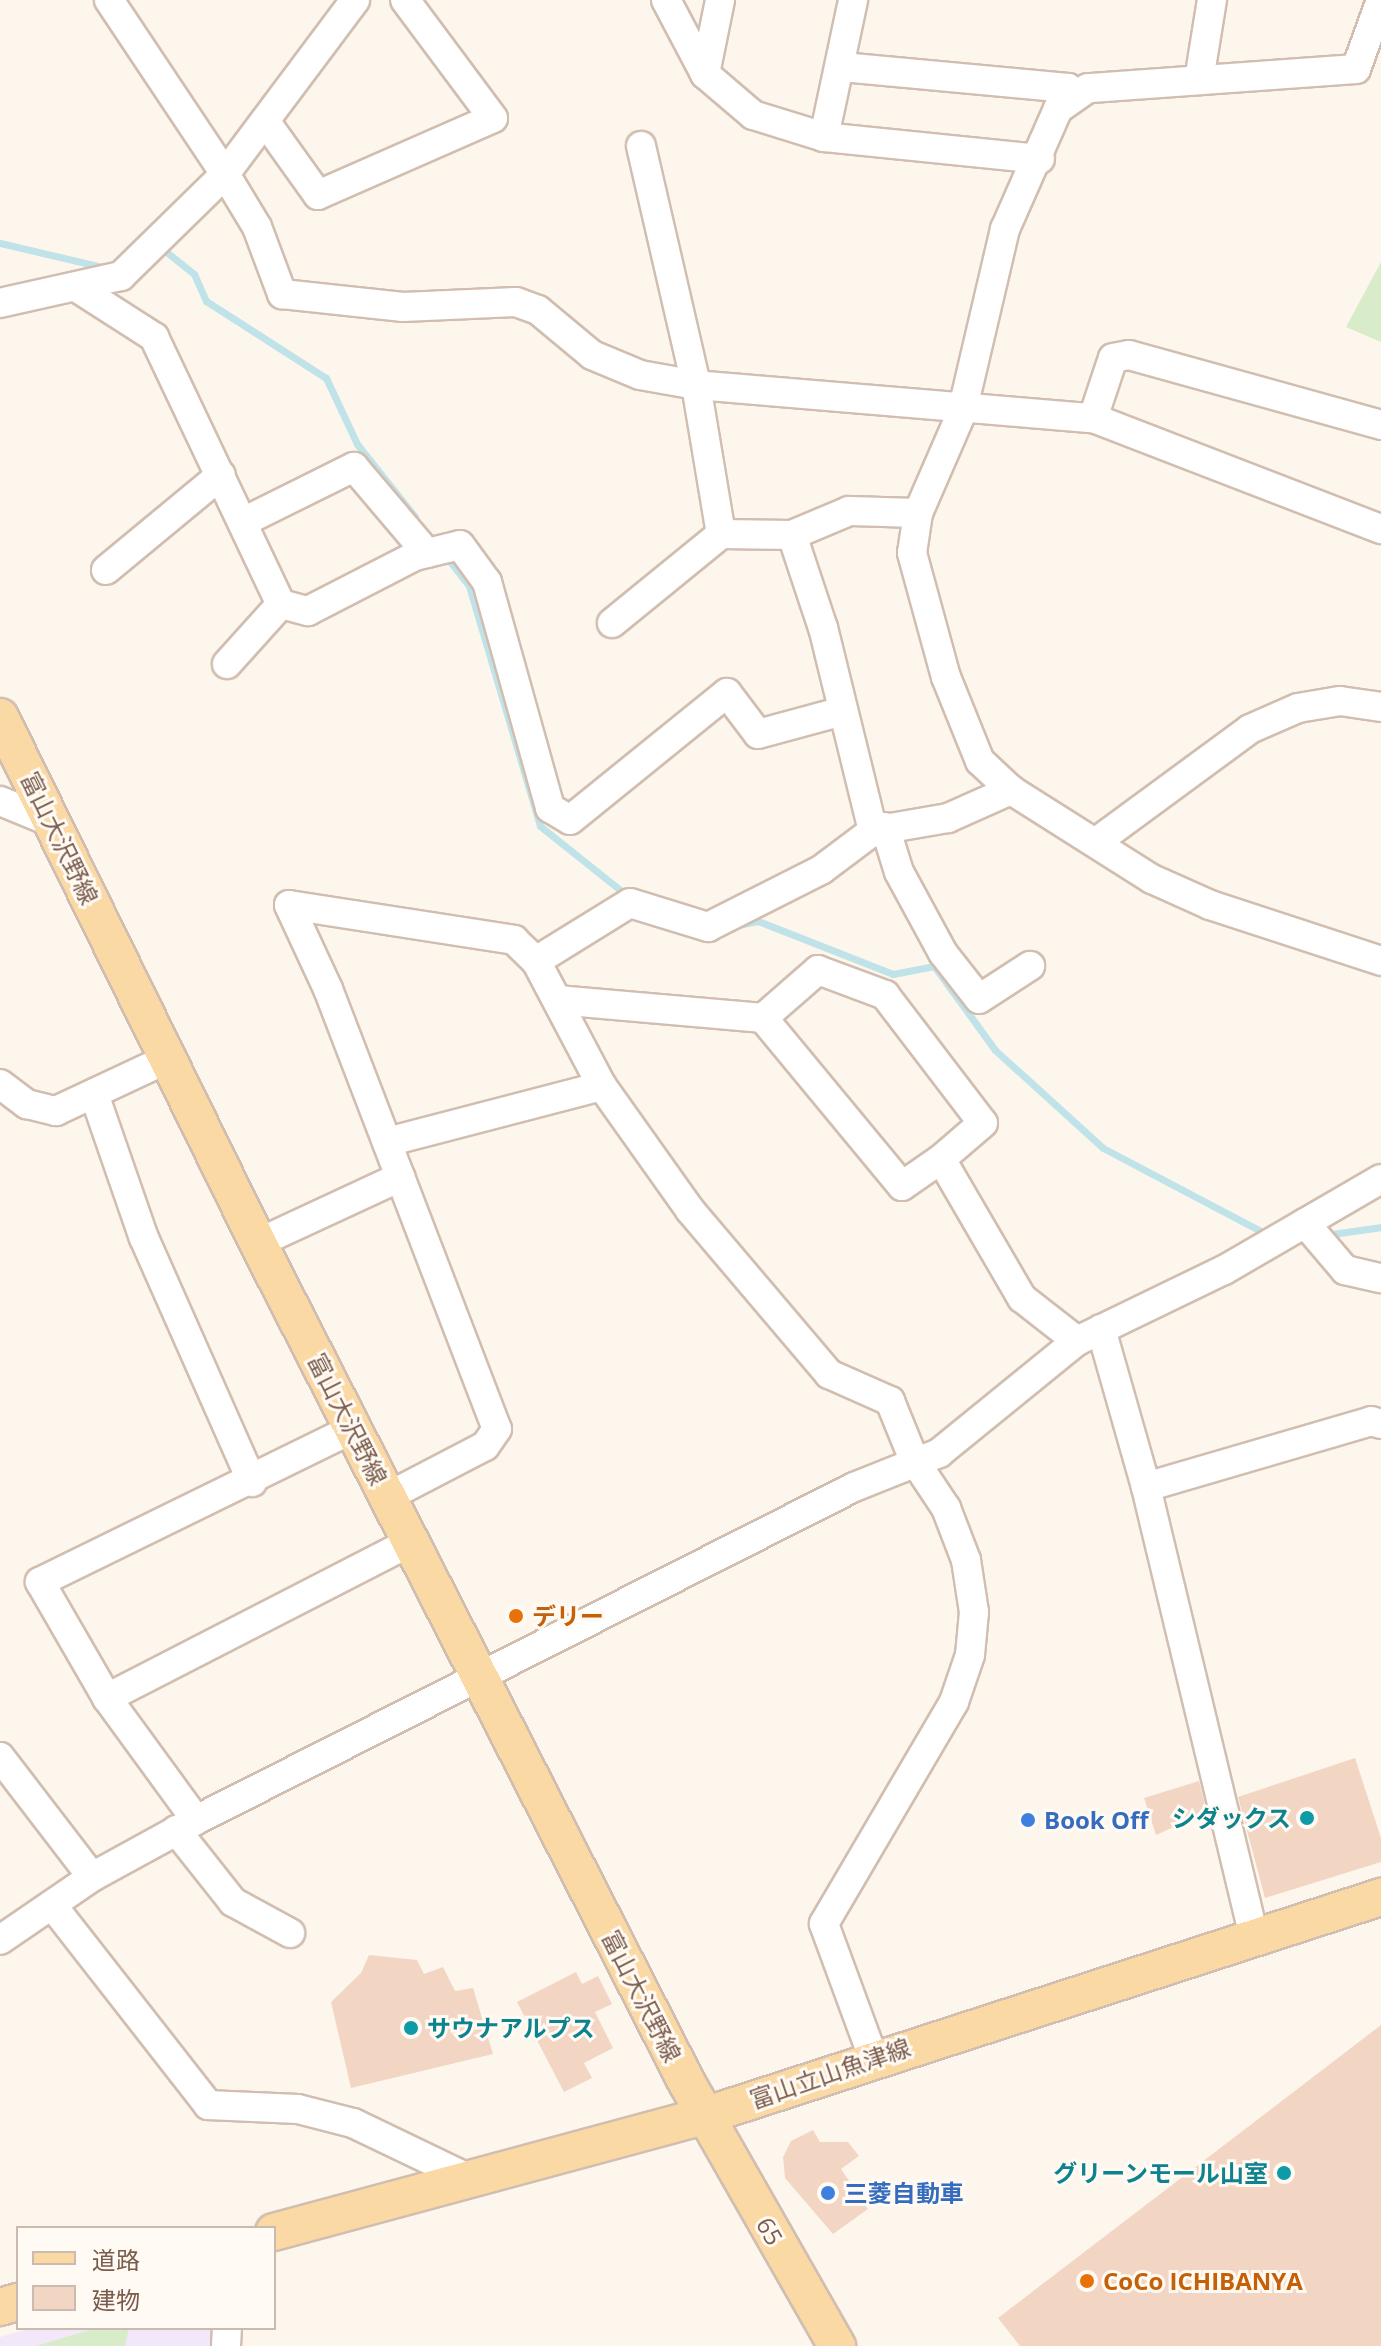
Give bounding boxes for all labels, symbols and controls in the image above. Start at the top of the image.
street label: 富山大沢野線 [15,767,105,909]
street label: 富山大沢野線 [302,1348,394,1490]
place label: デリー [532,1602,604,1630]
marker: デリー [507,1607,525,1625]
place label: シダックス [1171,1804,1291,1832]
place label: Book Off [1044,1806,1149,1834]
marker: シダックス [1298,1809,1316,1827]
marker: Book Off [1019,1811,1037,1829]
street label: 富山大沢野線 [596,1925,688,2067]
place label: サウナアルプス [427,2014,595,2042]
marker: サウナアルプス [402,2019,420,2037]
street label: 富山立山魚津線 [746,2032,914,2114]
place label: グリーンモール山室 [1052,2159,1268,2187]
marker: グリーンモール山室 [1275,2164,1293,2182]
place label: 三菱自動車 [844,2179,964,2207]
marker: 三菱自動車 [819,2184,837,2202]
street label: 65 [751,2212,789,2250]
legend [16,2226,276,2330]
text: 道路 [92,2243,140,2276]
place label: CoCo ICHIBANYA [1103,2267,1303,2295]
marker: CoCo ICHIBANYA [1078,2272,1096,2290]
text: 建物 [92,2283,140,2316]

